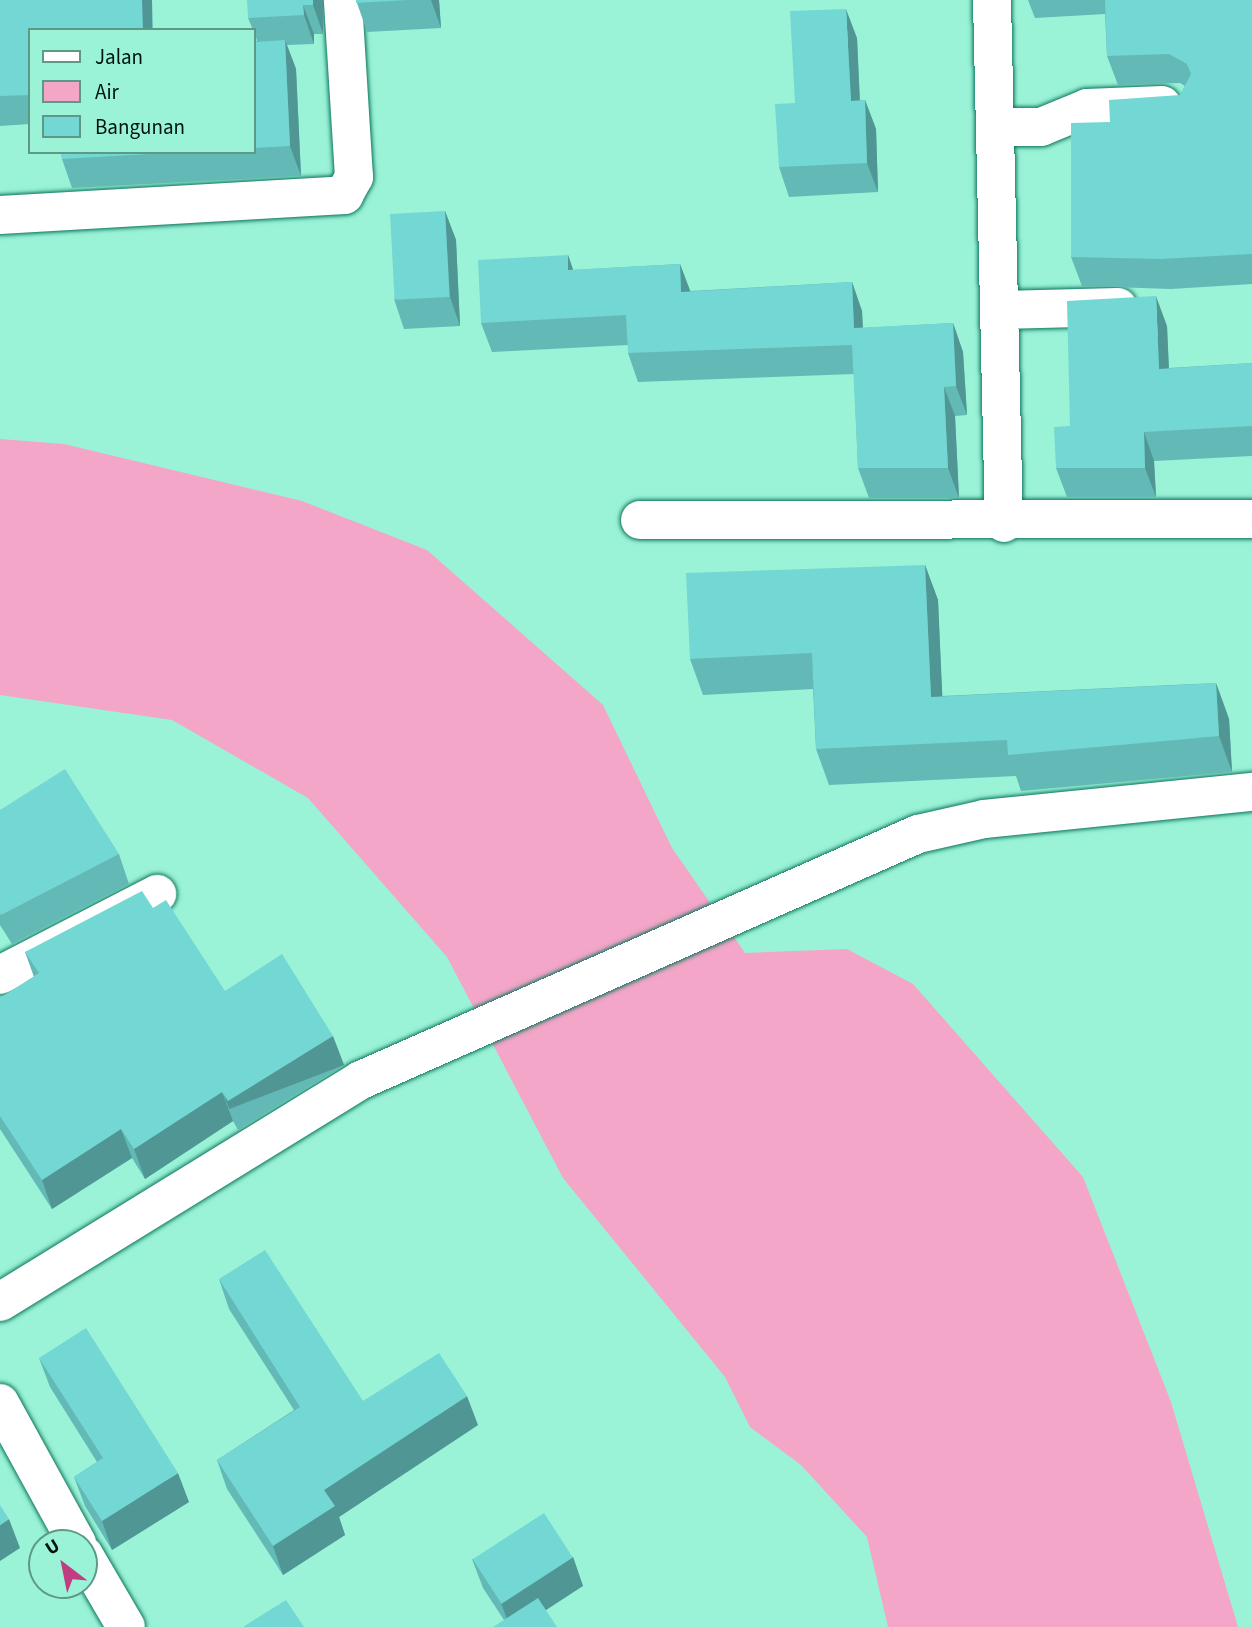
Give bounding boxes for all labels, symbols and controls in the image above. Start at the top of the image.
legend [28,28,256,154]
text: Jalan [95,42,143,72]
text: Air [95,77,119,107]
text: Bangunan [95,112,185,142]
north arrow [28,1529,98,1599]
text: U [40,1533,65,1562]

